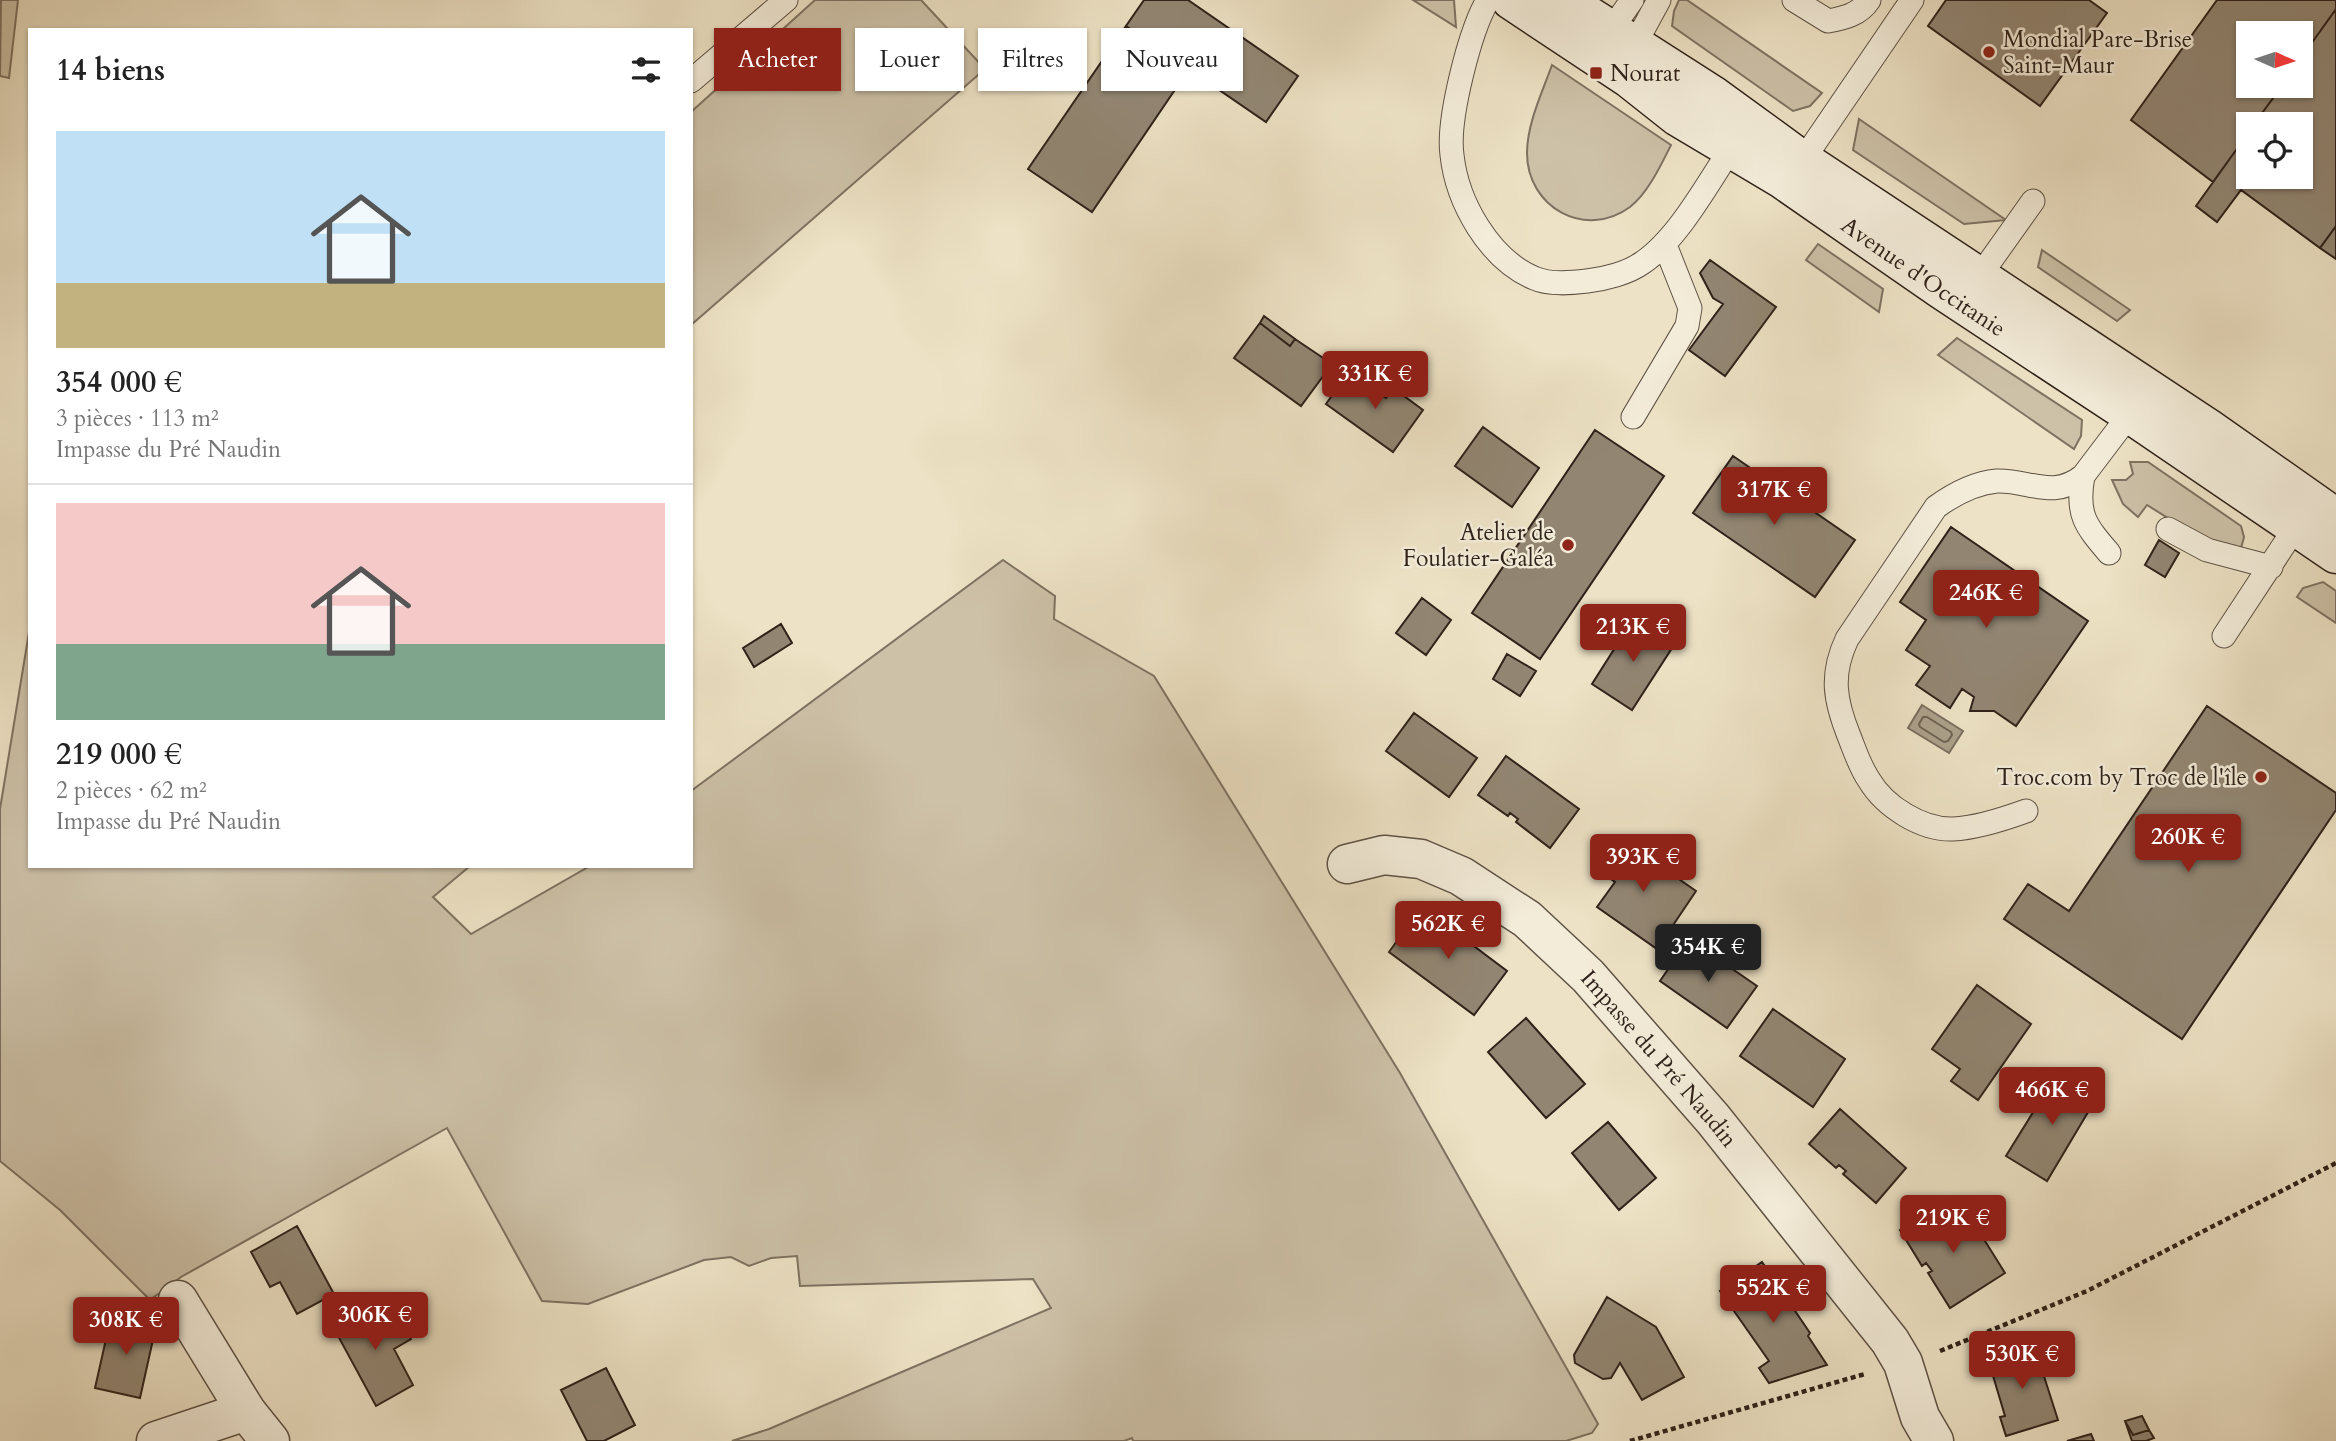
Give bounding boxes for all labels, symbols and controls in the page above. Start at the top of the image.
north arrow [2236,21,2314,98]
map controls [2236,21,2313,189]
place label: Mondial Pare-Brise Saint-Maur [2003,24,2192,81]
chip: Acheter [714,28,841,91]
chip: Louer [855,28,964,91]
chip: Filtres [978,28,1087,91]
chip: Nouveau [1101,28,1243,91]
marker: Mondial Pare-Brise Saint-Maur [1981,44,1997,60]
text: 14 biens [56,50,165,91]
icon: filters [627,51,665,89]
place label: Nourat [1610,58,1680,89]
marker: Nourat [1588,65,1604,81]
button: locate [2236,112,2313,189]
icon: home [298,176,424,302]
street label: Avenue d'Occitanie [1835,209,2012,343]
pin: 331K € [1318,352,1432,411]
text: 331K € [1338,358,1412,389]
text: 354 000 € [56,362,182,403]
text: 3 pièces · 113 m² [56,403,219,434]
text: Impasse du Pré Naudin [56,434,281,465]
pin: 317K € [1717,468,1831,527]
text: 317K € [1737,474,1811,505]
place label: Atelier de Foulatier-Galéa [1403,517,1554,574]
marker: Atelier de Foulatier-Galéa [1560,537,1576,553]
icon: home [298,548,424,674]
pin: 246K € [1929,570,2043,630]
text: 246K € [1949,577,2023,608]
pin: 213K € [1576,604,1690,664]
text: 213K € [1596,611,1670,642]
text: 219 000 € [56,734,182,775]
place label: Troc.com by Troc de l'île [1996,762,2247,793]
marker: Troc.com by Troc de l'île [2253,769,2269,785]
text: 2 pièces · 62 m² [56,775,207,806]
text: Impasse du Pré Naudin [56,806,281,837]
pin: 260K € [2131,814,2245,874]
text: 260K € [2151,821,2225,852]
pin: 393K € [1586,834,1700,894]
text: 393K € [1606,841,1680,872]
pin: 562K € [1391,902,1505,961]
text: 562K € [1411,908,1485,939]
pin: 354K € [1651,925,1765,984]
text: 354K € [1671,931,1745,962]
street label: Impasse du Pré Naudin [1574,963,1745,1153]
pin: 466K € [1995,1068,2109,1127]
text: 466K € [2015,1074,2089,1105]
pin: 219K € [1896,1196,2010,1255]
text: 219K € [1916,1202,1990,1233]
pin: 552K € [1716,1266,1830,1325]
text: 552K € [1736,1272,1810,1303]
pin: 306K € [318,1292,432,1352]
pin: 308K € [69,1298,183,1357]
text: 306K € [338,1299,412,1330]
text: 308K € [89,1304,163,1335]
pin: 530K € [1965,1332,2079,1391]
text: 530K € [1985,1338,2059,1369]

